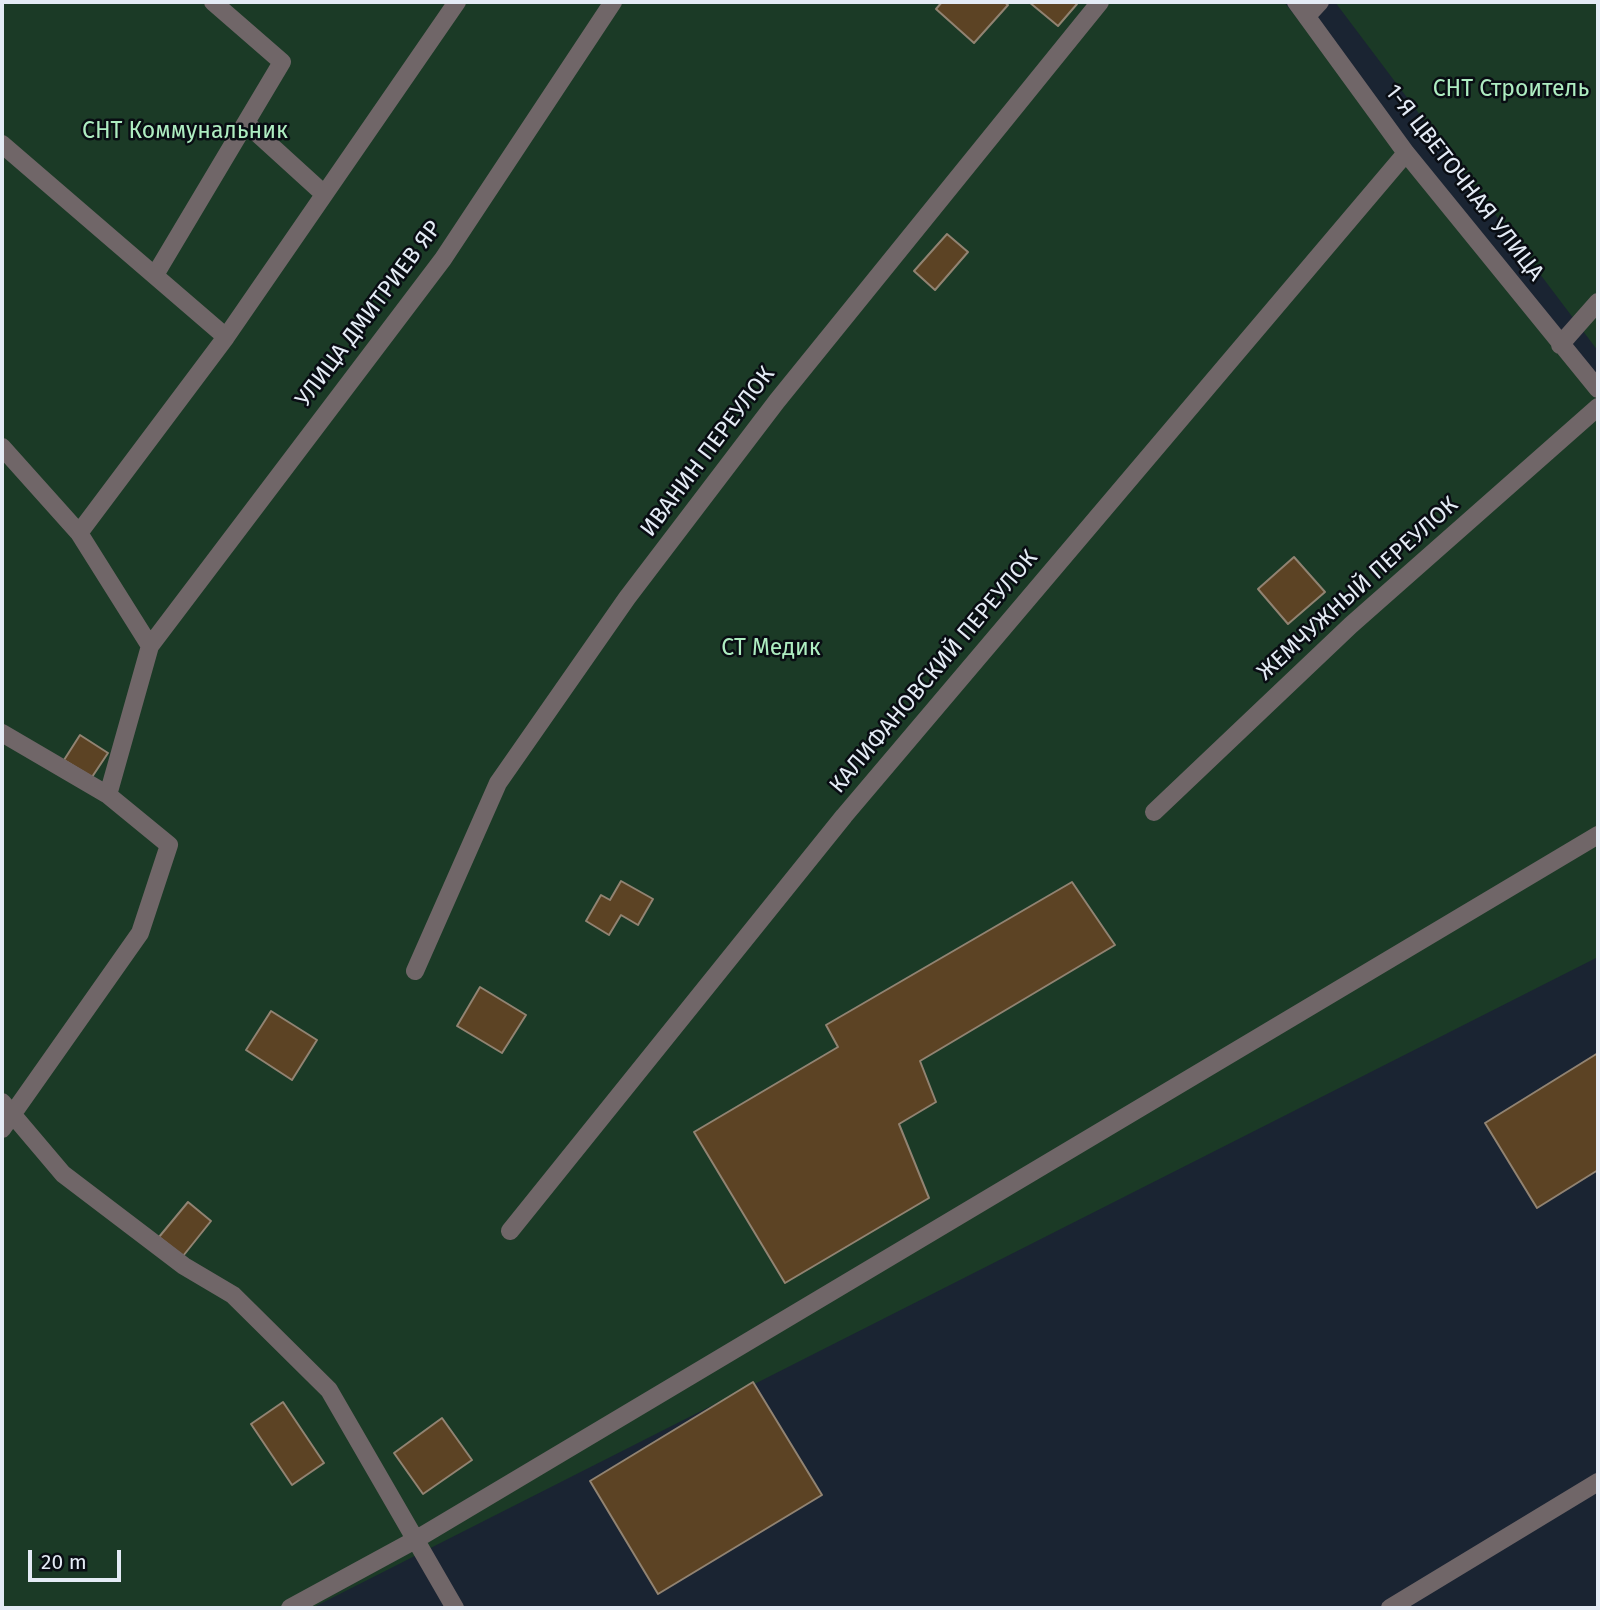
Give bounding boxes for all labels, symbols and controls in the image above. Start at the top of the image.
park label: СНТ Строитель [1433,76,1589,104]
street label: 1-Я ЦВЕТОЧНАЯ УЛИЦА [1379,79,1549,287]
park label: СНТ Коммунальник [82,118,288,146]
street label: УЛИЦА ДМИТРИЕВ ЯР [290,216,448,412]
street label: ИВАНИН ПЕРЕУЛОК [635,361,781,543]
street label: ЖЕМЧУЖНЫЙ ПЕРЕУЛОК [1252,492,1464,686]
street label: КАЛИФАНОВСКИЙ ПЕРЕУЛОК [824,545,1044,799]
park label: СТ Медик [721,635,821,663]
scale bar [32,1536,124,1580]
text: 20 m [41,1549,87,1575]

